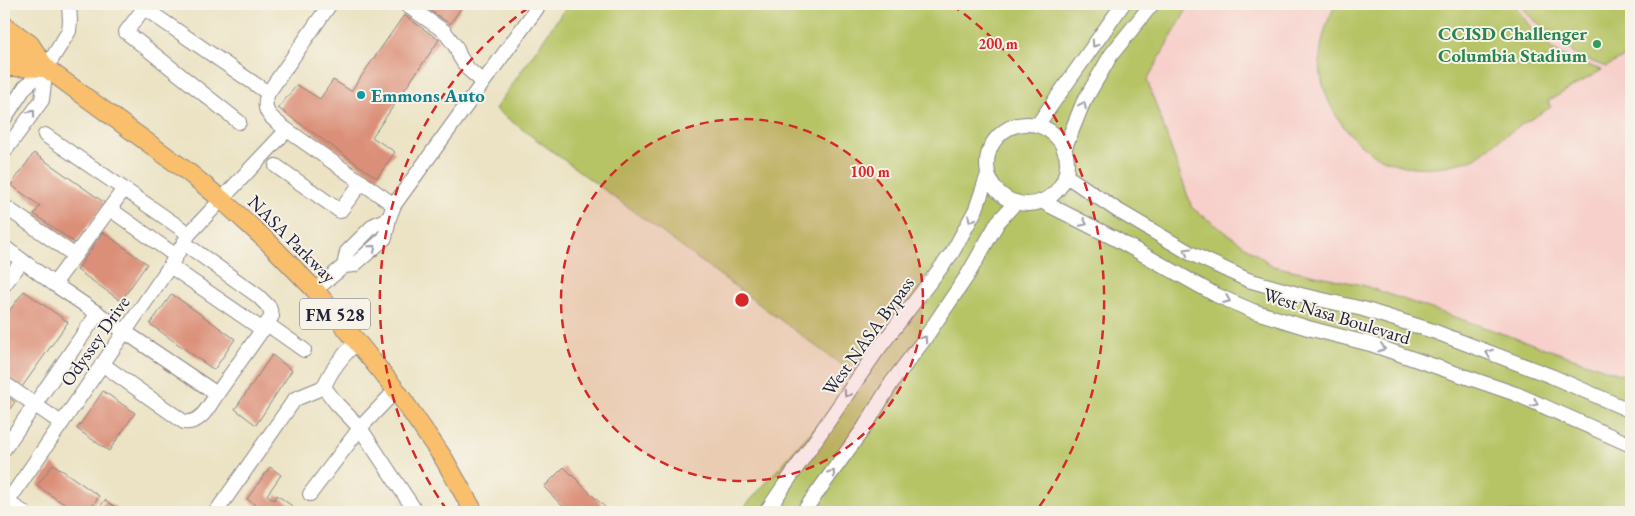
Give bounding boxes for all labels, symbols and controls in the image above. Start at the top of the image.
place label: CCISD Challenger Columbia Stadium [1438,21,1588,68]
text: 200 m [978,34,1018,53]
one-way arrow [1092,38,1101,48]
marker: CCISD Challenger Columbia Stadium [1591,38,1603,50]
place label: Emmons Auto [371,83,485,108]
marker: Emmons Auto [355,89,367,101]
one-way arrow [1076,101,1087,110]
one-way arrow [26,109,35,119]
text: 100 m [850,162,890,181]
street label: NASA Parkway [243,190,342,289]
one-way arrow [967,214,977,223]
one-way arrow [1079,217,1088,227]
one-way arrow [367,245,376,254]
one-way arrow [1183,247,1192,257]
street label: West NASA Bypass [816,271,920,401]
street label: West Nasa Boulevard [1260,282,1414,350]
street label: Odyssey Drive [55,291,135,391]
centre of rings [733,291,751,309]
one-way arrow [1222,293,1231,304]
road number: FM 528 [300,298,370,329]
one-way arrow [918,335,927,345]
one-way arrow [1378,342,1386,352]
one-way arrow [1485,349,1494,359]
one-way arrow [844,389,853,398]
one-way arrow [1530,396,1539,407]
one-way arrow [826,469,835,479]

